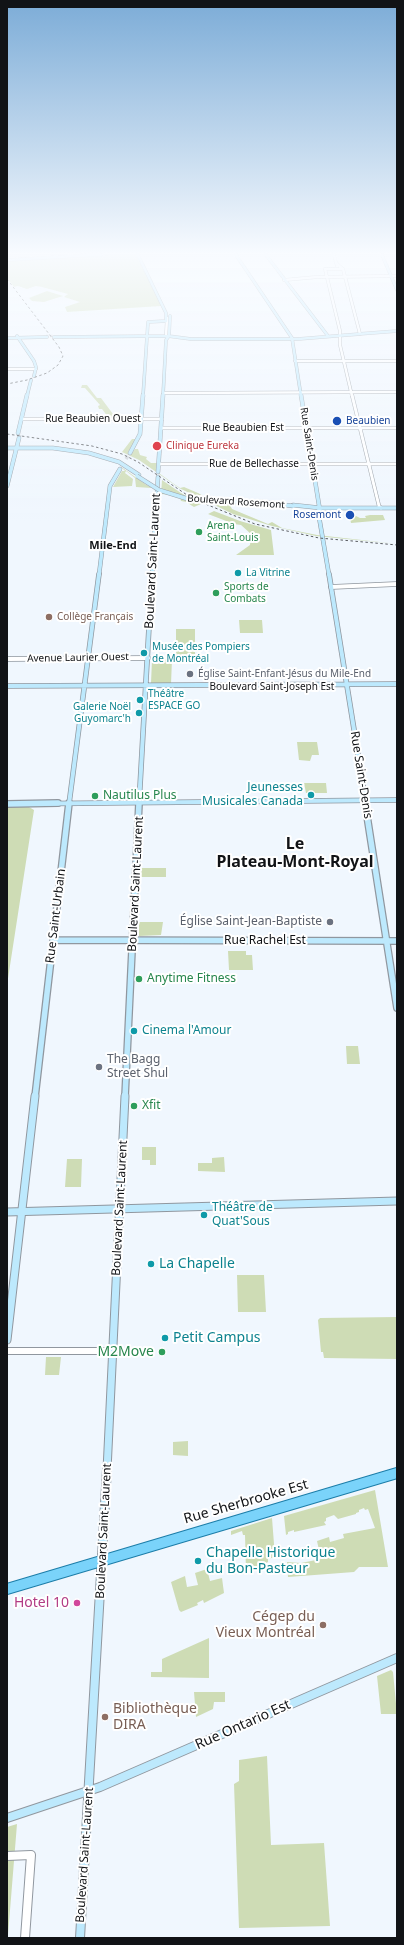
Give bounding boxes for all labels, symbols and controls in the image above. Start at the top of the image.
street label: Rue Saint-Denis [297,407,321,481]
street label: Rue Beaubien Ouest [45,413,141,425]
marker: Beaubien [331,415,343,427]
place label: Beaubien [346,415,390,427]
street label: Rue Beaubien Est [202,422,284,434]
marker: Clinique Eureka [151,440,163,452]
place label: Clinique Eureka [166,440,239,452]
street label: Rue de Bellechasse [209,458,299,470]
street label: Boulevard Saint-Laurent [142,493,164,629]
street label: Boulevard Rosemont [187,493,285,511]
place label: Rosemont [293,509,341,521]
marker: Rosemont [344,509,356,521]
place label: Arena Saint-Louis [207,520,259,544]
marker: Arena Saint-Louis [194,527,204,537]
district label: Mile-End [89,539,137,553]
place label: La Vitrine [246,567,290,579]
marker: La Vitrine [233,568,243,578]
place label: Sports de Combats [224,581,269,604]
marker: Sports de Combats [211,588,221,598]
place label: Collège Français [57,611,133,623]
marker: Collège Français [44,612,54,622]
place label: Musée des Pompiers de Montréal [152,641,250,664]
marker: Musée des Pompiers de Montréal [139,648,149,658]
street label: Avenue Laurier Ouest [27,651,129,665]
place label: Église Saint-Enfant-Jésus du Mile-End [198,668,371,680]
marker: Église Saint-Enfant-Jésus du Mile-End [185,669,195,679]
street label: Boulevard Saint-Joseph Est [210,681,334,693]
place label: Théâtre ESPACE GO [148,688,200,712]
marker: Théâtre ESPACE GO [135,695,145,705]
place label: Galerie Noël Guyomarc'h [73,701,131,724]
marker: Galerie Noël Guyomarc'h [134,708,144,718]
street label: Rue Saint-Denis [347,730,375,820]
place label: Jeunesses Musicales Canada [202,781,303,809]
place label: Nautilus Plus [103,789,177,803]
marker: Jeunesses Musicales Canada [306,790,316,800]
marker: Nautilus Plus [90,791,100,801]
street label: Boulevard Saint-Laurent [125,816,147,952]
district label: Le Plateau-Mont-Royal [216,834,374,872]
street label: Rue Saint-Urbain [43,868,69,964]
place label: Église Saint-Jean-Baptiste [180,915,322,929]
marker: Église Saint-Jean-Baptiste [325,917,335,927]
street label: Rue Rachel Est [224,934,306,948]
place label: Anytime Fitness [147,972,236,986]
marker: Anytime Fitness [134,974,144,984]
place label: Cinema l'Amour [142,1024,231,1038]
marker: Cinema l'Amour [129,1026,139,1036]
place label: The Bagg Street Shul [107,1053,168,1081]
marker: The Bagg Street Shul [94,1062,104,1072]
place label: Xfit [142,1099,161,1113]
marker: Xfit [129,1101,139,1111]
street label: Boulevard Saint-Laurent [109,1140,131,1276]
place label: Théâtre de Quat'Sous [212,1201,273,1229]
marker: Théâtre de Quat'Sous [199,1210,209,1220]
place label: La Chapelle [159,1256,235,1272]
marker: La Chapelle [146,1259,156,1269]
place label: Petit Campus [173,1330,260,1346]
marker: Petit Campus [160,1333,170,1343]
place label: M2Move [97,1344,154,1360]
marker: M2Move [157,1347,167,1357]
street label: Boulevard Saint-Laurent [93,1463,115,1599]
street label: Rue Sherbrooke Est [182,1476,310,1528]
place label: Chapelle Historique du Bon-Pasteur [206,1545,335,1578]
marker: Chapelle Historique du Bon-Pasteur [193,1556,203,1566]
place label: Hotel 10 [14,1595,69,1611]
marker: Hotel 10 [72,1598,82,1608]
place label: Cégep du Vieux Montréal [216,1609,315,1642]
marker: Cégep du Vieux Montréal [318,1620,328,1630]
street label: Rue Ontario Est [193,1696,293,1754]
place label: Bibliothèque DIRA [113,1701,197,1734]
marker: Bibliothèque DIRA [100,1712,110,1722]
street label: Boulevard Saint-Laurent [73,1787,97,1923]

